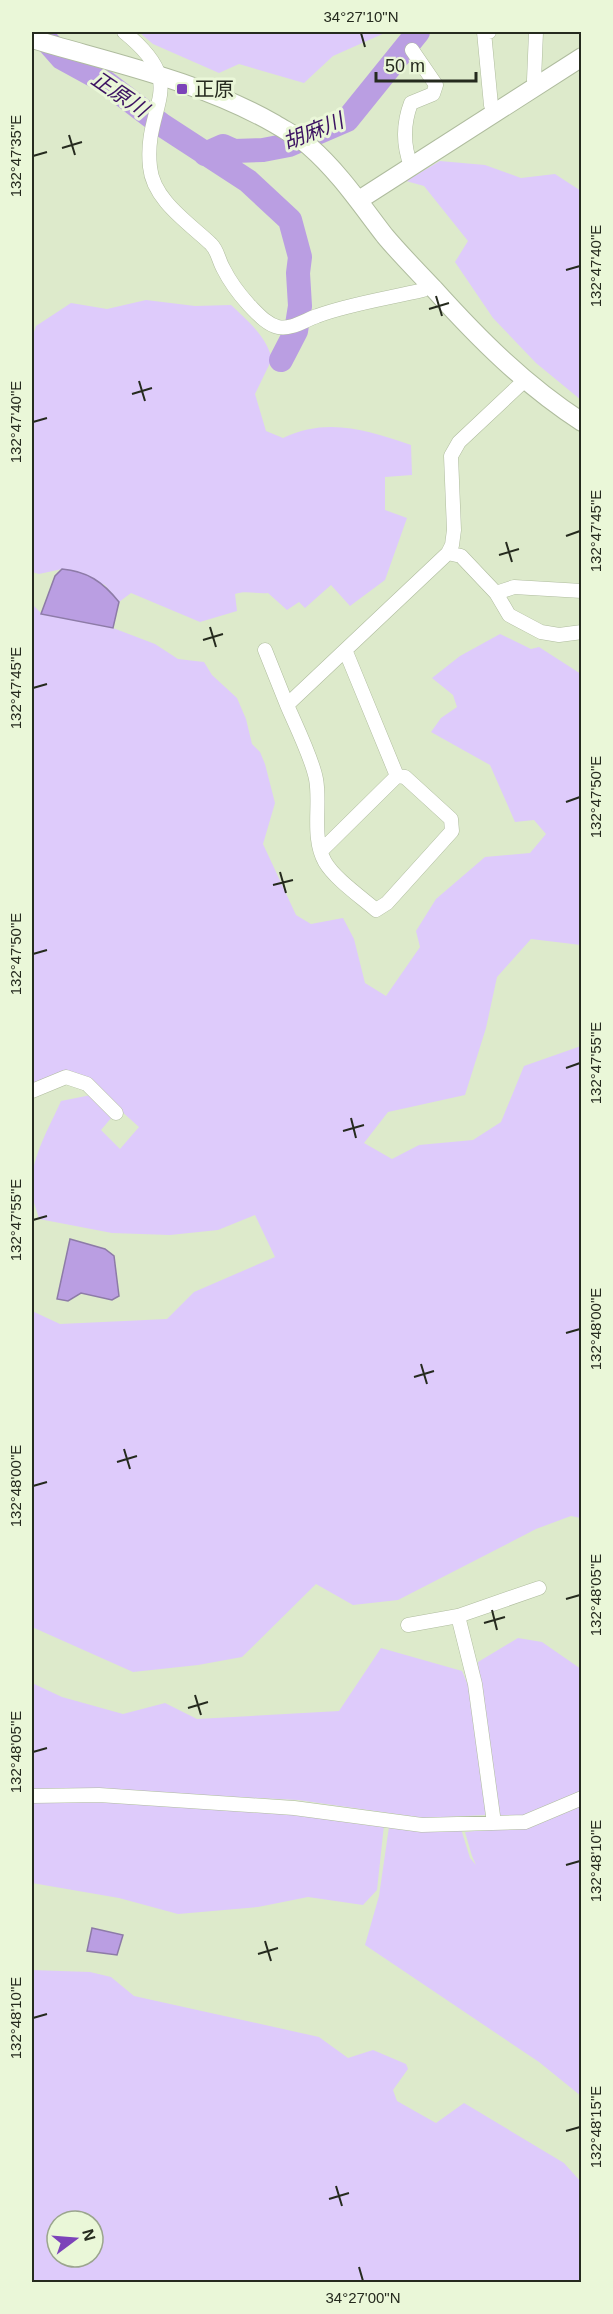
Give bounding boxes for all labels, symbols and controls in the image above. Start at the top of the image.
text: 34°27'10"N [323,8,399,25]
scale bar [376,45,476,83]
text: 50 m [385,56,425,76]
water label: 正原川 [87,67,154,122]
place label: 正原 [194,78,234,100]
marker: 正原 [175,82,189,96]
water label: 胡麻川 [279,108,348,153]
text: 132°47'35"E [7,115,24,197]
text: 132°47'40"E [587,225,604,307]
text: 132°47'40"E [7,381,24,463]
text: 132°47'45"E [587,490,604,572]
text: 132°47'45"E [7,647,24,729]
text: 132°47'50"E [587,756,604,838]
text: 132°47'50"E [7,913,24,995]
text: 132°47'55"E [587,1022,604,1104]
text: 132°47'55"E [7,1179,24,1261]
text: 132°48'00"E [587,1288,604,1370]
text: 132°48'00"E [7,1445,24,1527]
text: 132°48'05"E [587,1554,604,1636]
text: 132°48'05"E [7,1711,24,1793]
text: 132°48'10"E [587,1820,604,1902]
text: 132°48'10"E [7,1977,24,2059]
text: 132°48'15"E [587,2086,604,2168]
north arrow [45,2209,105,2269]
text: N [79,2227,99,2243]
text: 34°27'00"N [325,2289,401,2306]

